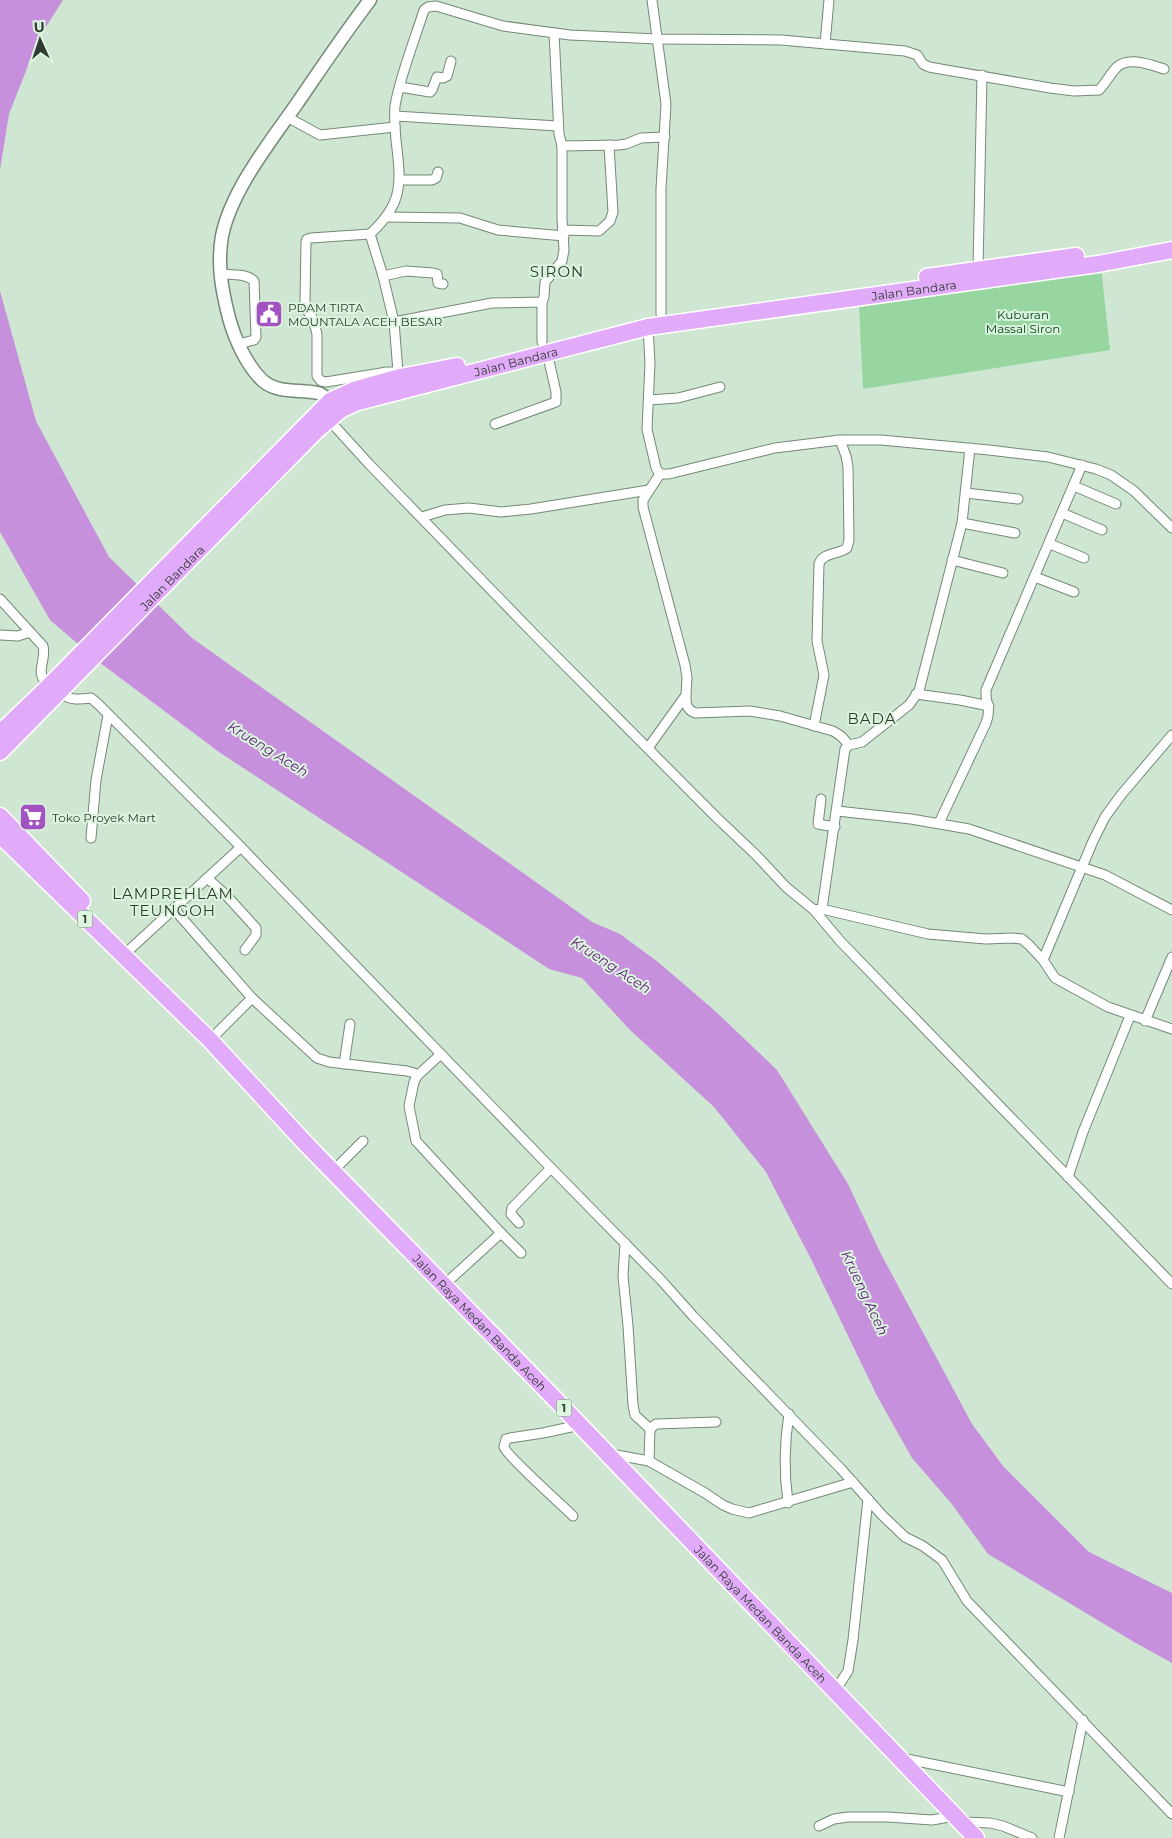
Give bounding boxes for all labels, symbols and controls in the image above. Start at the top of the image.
north arrow [15,15,65,65]
text: U [33,18,45,36]
district label: SIRON [530,262,584,281]
street label: Jalan Bandara [869,276,957,303]
public building icon: PDAM TIRTA MOUNTALA ACEH BESAR [254,299,284,329]
place label: PDAM TIRTA MOUNTALA ACEH BESAR [288,300,443,329]
park label: Kuburan Massal Siron [986,307,1060,336]
street label: Jalan Bandara [472,343,559,379]
street label: Jalan Bandara [136,542,207,614]
district label: BADA [848,709,897,728]
water label: Krueng Aceh [224,717,312,781]
supermarket icon: Toko Proyek Mart [18,802,48,832]
place label: Toko Proyek Mart [52,810,156,825]
district label: LAMPREHLAM TEUNGOH [112,884,234,920]
road number: 1 [78,911,92,928]
water label: Krueng Aceh [568,932,654,998]
water label: Krueng Aceh [837,1248,893,1338]
street label: Jalan Raya Medan Banda Aceh [409,1250,550,1394]
road number: 1 [556,1400,572,1416]
street label: Jalan Raya Medan Banda Aceh [691,1541,830,1686]

